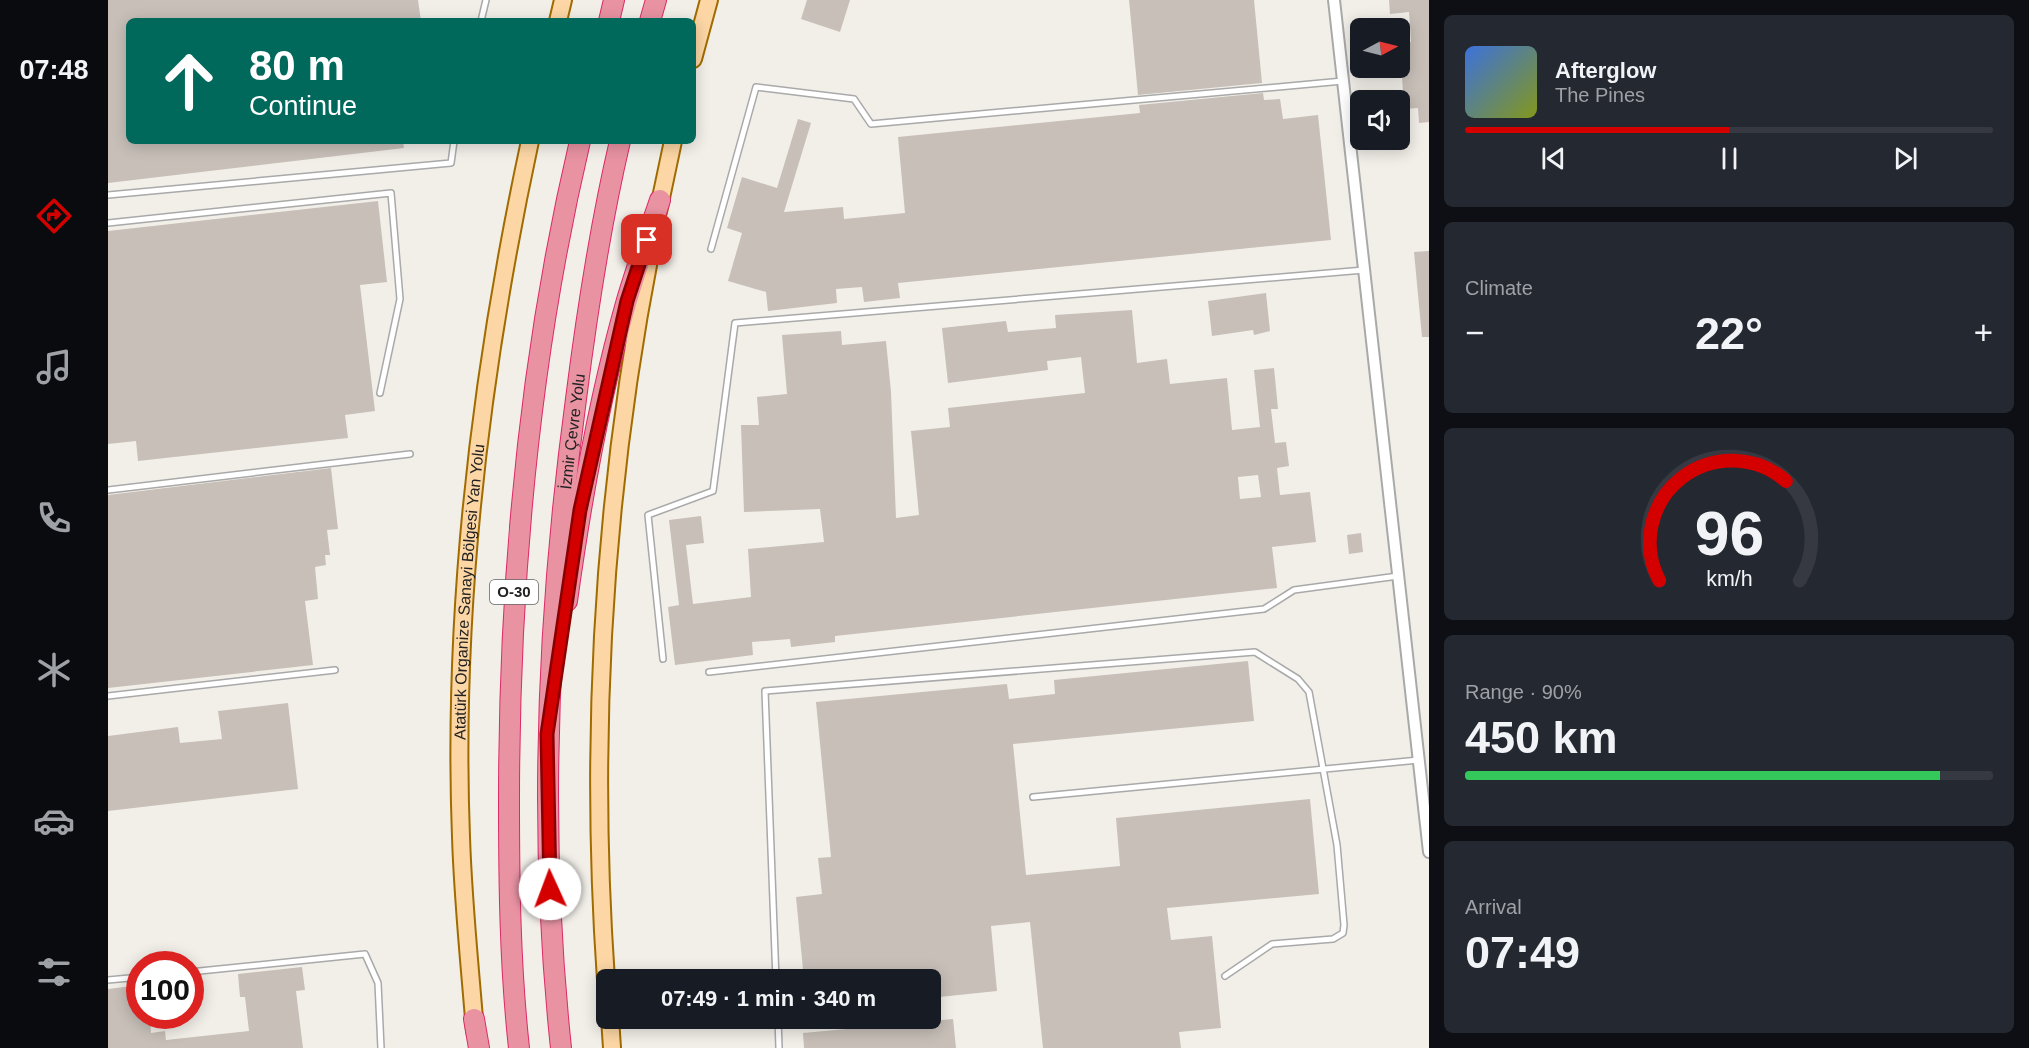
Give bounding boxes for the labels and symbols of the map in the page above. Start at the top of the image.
north arrow [1350,18,1410,78]
pin [621,214,672,265]
street label: İzmir Çevre Yolu [556,373,588,490]
street label: Atatürk Organize Sanayi Bölgesi Yan Yolu [451,443,488,740]
road number: O-30 [490,580,538,604]
position arrow [518,857,582,921]
speed limit sign: 100 [126,951,204,1029]

